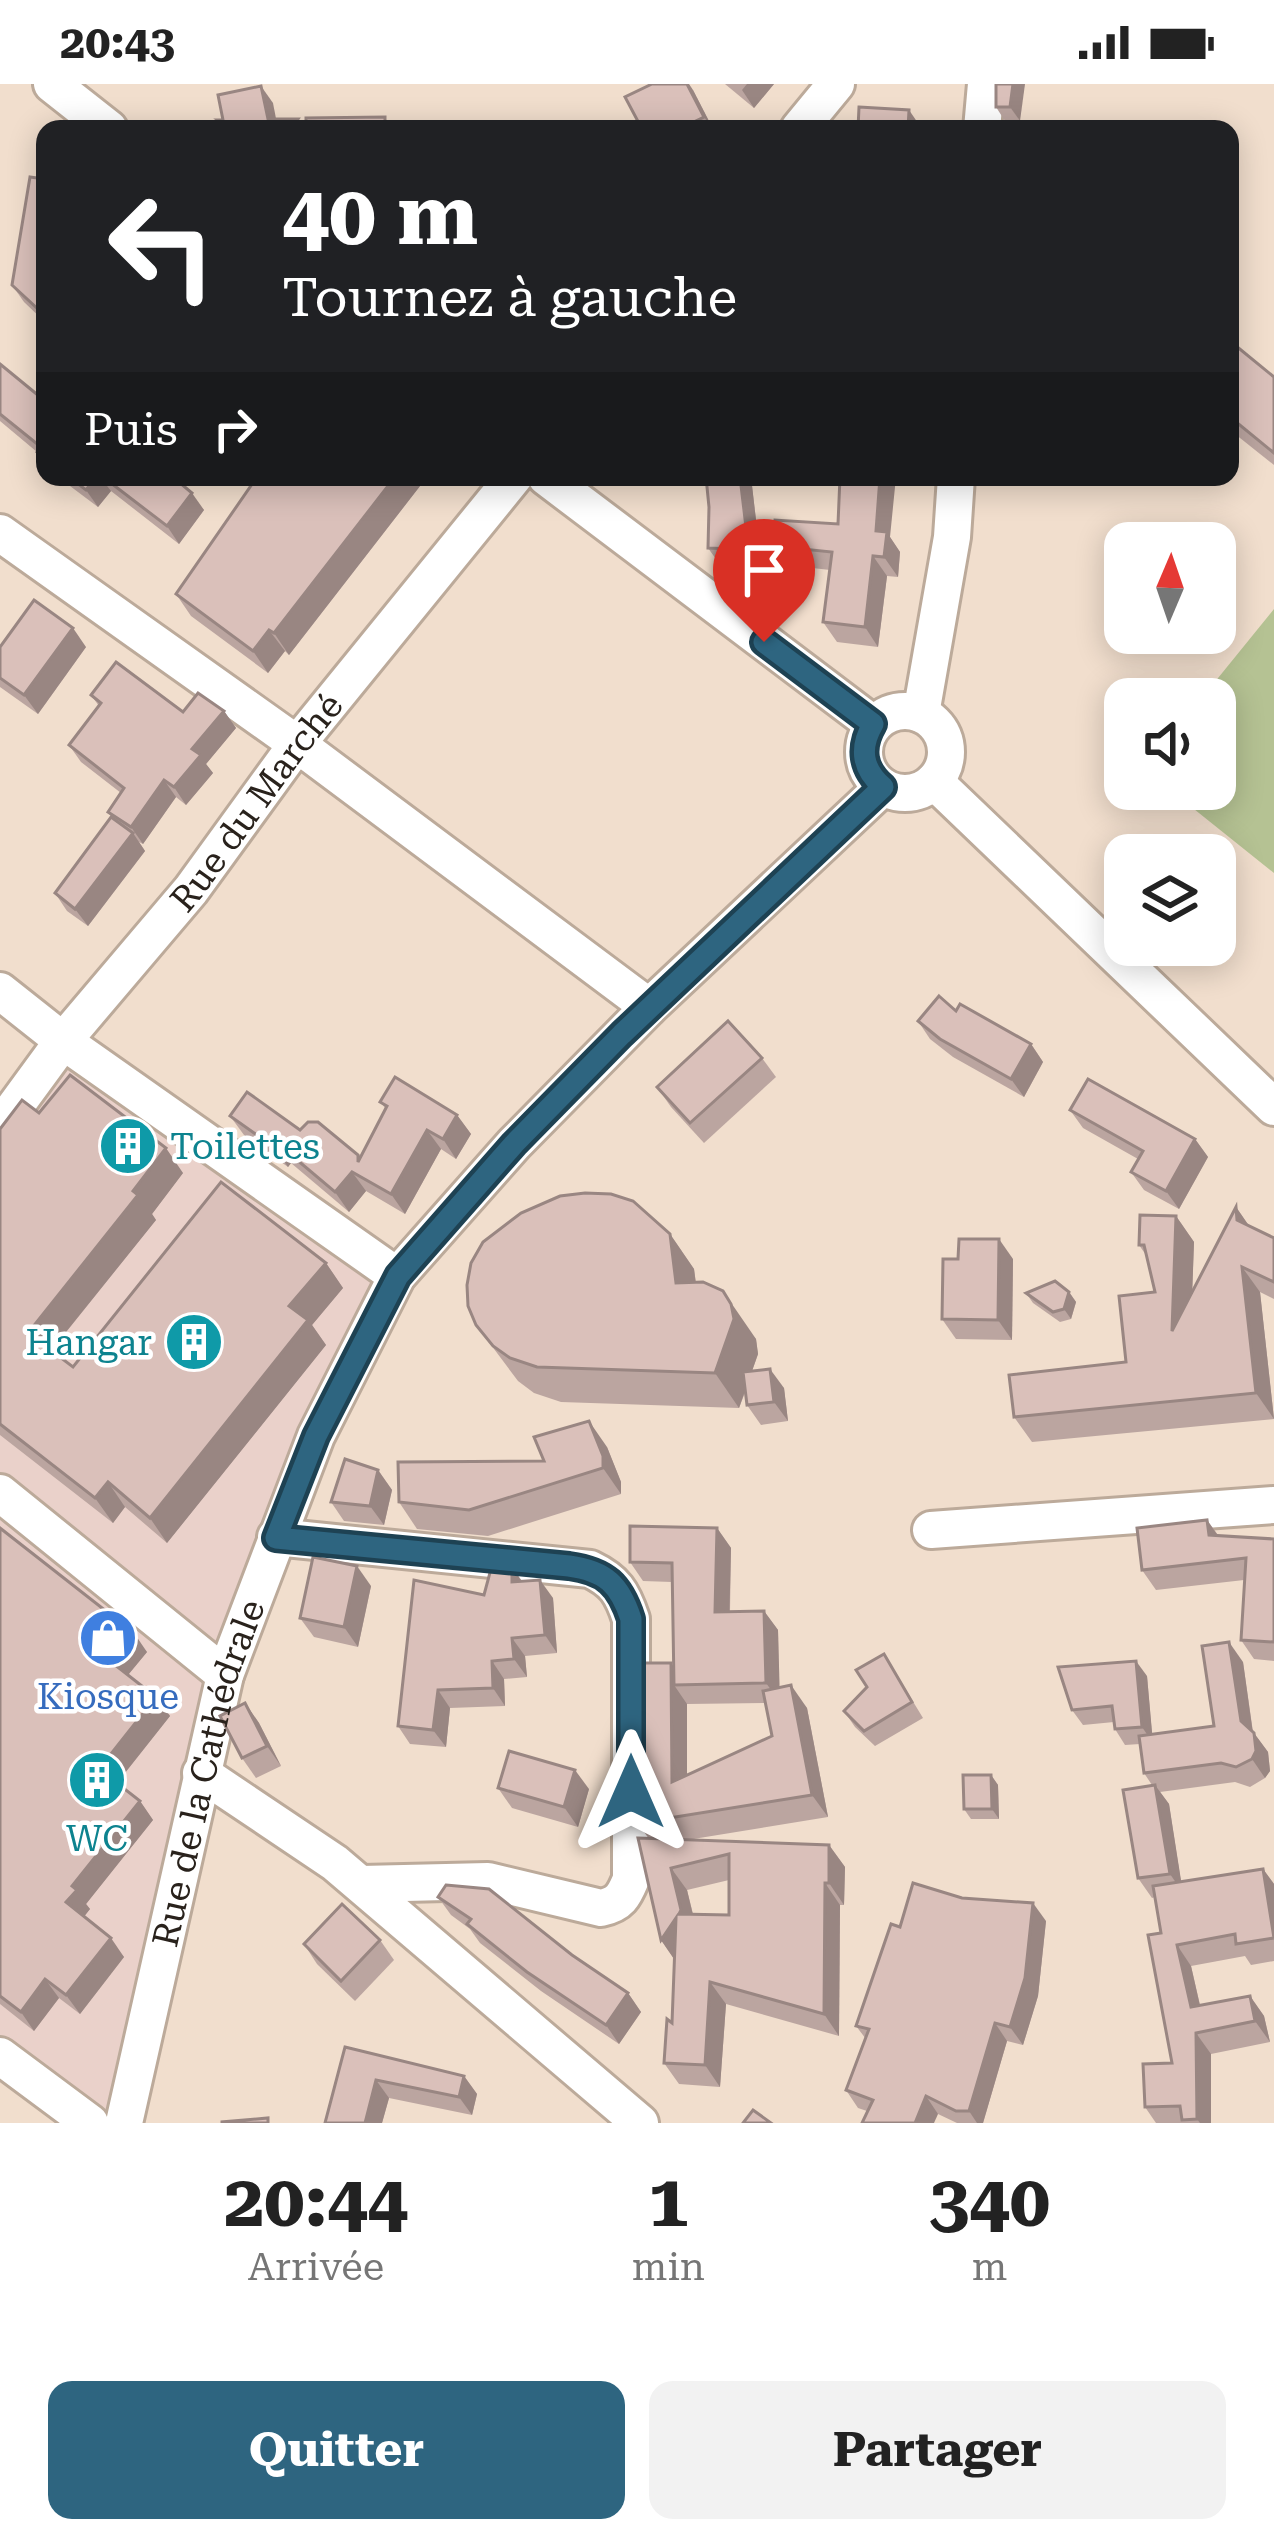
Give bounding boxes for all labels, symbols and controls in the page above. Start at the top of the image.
text: 20:43 [60,16,175,69]
text: 40 m [282,166,478,264]
icon: left [84,168,240,324]
text: Tournez à gauche [282,266,737,329]
icon: right [202,396,268,462]
text: Puis [84,403,178,456]
pin [713,519,815,642]
north arrow [1104,522,1236,654]
map controls [1104,522,1236,966]
icon: arrive [731,537,797,603]
button: sound [1104,678,1236,810]
street label: Rue du Marché [162,685,352,920]
button: layers [1104,834,1236,966]
building icon: Toilettes [97,1115,159,1177]
place label: Toilettes [170,1126,320,1168]
building icon: Hangar [163,1311,225,1373]
place label: Hangar [25,1322,152,1364]
street label: Rue de la Cathédrale [144,1594,274,1951]
shop icon: Kiosque [77,1607,139,1669]
place label: Kiosque [37,1676,179,1718]
position arrow [568,1729,694,1855]
building icon: WC [66,1749,128,1811]
place label: WC [66,1818,128,1860]
text: 20:44 [224,2159,408,2244]
text: 1 [648,2159,689,2244]
text: 340 [929,2159,1050,2244]
text: Arrivée [248,2244,384,2290]
text: min [632,2244,705,2290]
text: m [972,2244,1007,2290]
button: Quitter [48,2381,625,2519]
button: Partager [649,2381,1226,2519]

